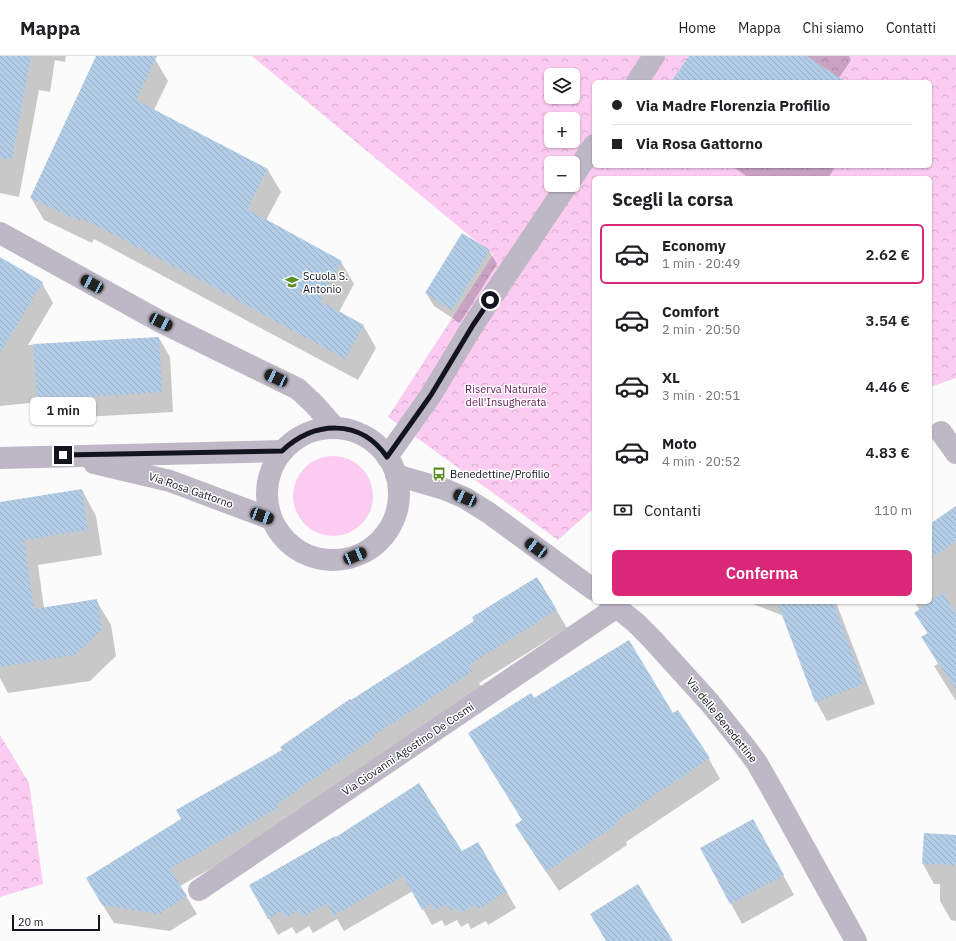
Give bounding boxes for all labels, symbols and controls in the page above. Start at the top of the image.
text: Mappa [20,16,80,40]
text: Home [678,19,716,37]
text: Mappa [738,19,781,37]
text: Chi siamo [803,19,864,37]
text: Contatti [886,19,936,37]
map controls [544,68,580,192]
button: layers [544,68,580,104]
text: Via Madre Florenzia Profilio [636,96,830,115]
button: + [544,112,580,148]
text: Via Rosa Gattorno [636,134,763,153]
button: − [544,156,580,192]
text: Scegli la corsa [612,188,733,211]
icon: car [614,236,650,272]
text: Economy [662,236,726,255]
text: 2.62 € [866,245,910,264]
text: 1 min · 20:49 [662,255,740,272]
place label: Scuola S. Antonio [303,269,348,296]
car [79,273,105,295]
school or university icon: Scuola S. Antonio [284,274,300,290]
route start [481,291,499,309]
icon: car [614,302,650,338]
text: Comfort [662,302,719,321]
car [148,311,174,333]
text: 3.54 € [866,311,910,330]
text: 2 min · 20:50 [662,321,740,338]
car [263,367,289,389]
icon: car [614,368,650,404]
text: XL [662,368,680,387]
text: 4.46 € [866,377,910,396]
park label: Riserva Naturale dell'Insugherata [465,382,547,409]
text: 3 min · 20:51 [662,387,740,404]
callout: 1 min [30,397,96,425]
text: 1 min [46,402,80,419]
icon: car [614,434,650,470]
text: Moto [662,434,697,453]
text: 4.83 € [866,443,910,462]
route end [54,446,72,464]
text: 4 min · 20:52 [662,453,740,470]
bus stop icon: Benedettine/Profilio [431,466,447,482]
place label: Benedettine/Profilio [450,467,550,481]
street label: Via Rosa Gattorno [147,469,235,511]
car [452,488,478,508]
icon: cash [612,499,634,521]
text: Contanti [644,501,701,520]
text: 110 m [874,502,912,519]
car [249,506,275,526]
car [523,536,549,560]
car [342,546,368,566]
button: Conferma [612,550,912,596]
street label: Via delle Benedettine [683,675,761,765]
street label: Via Giovanni Agostino De Cosmi [339,700,477,798]
scale bar [12,913,100,932]
text: 20 m [18,915,43,929]

